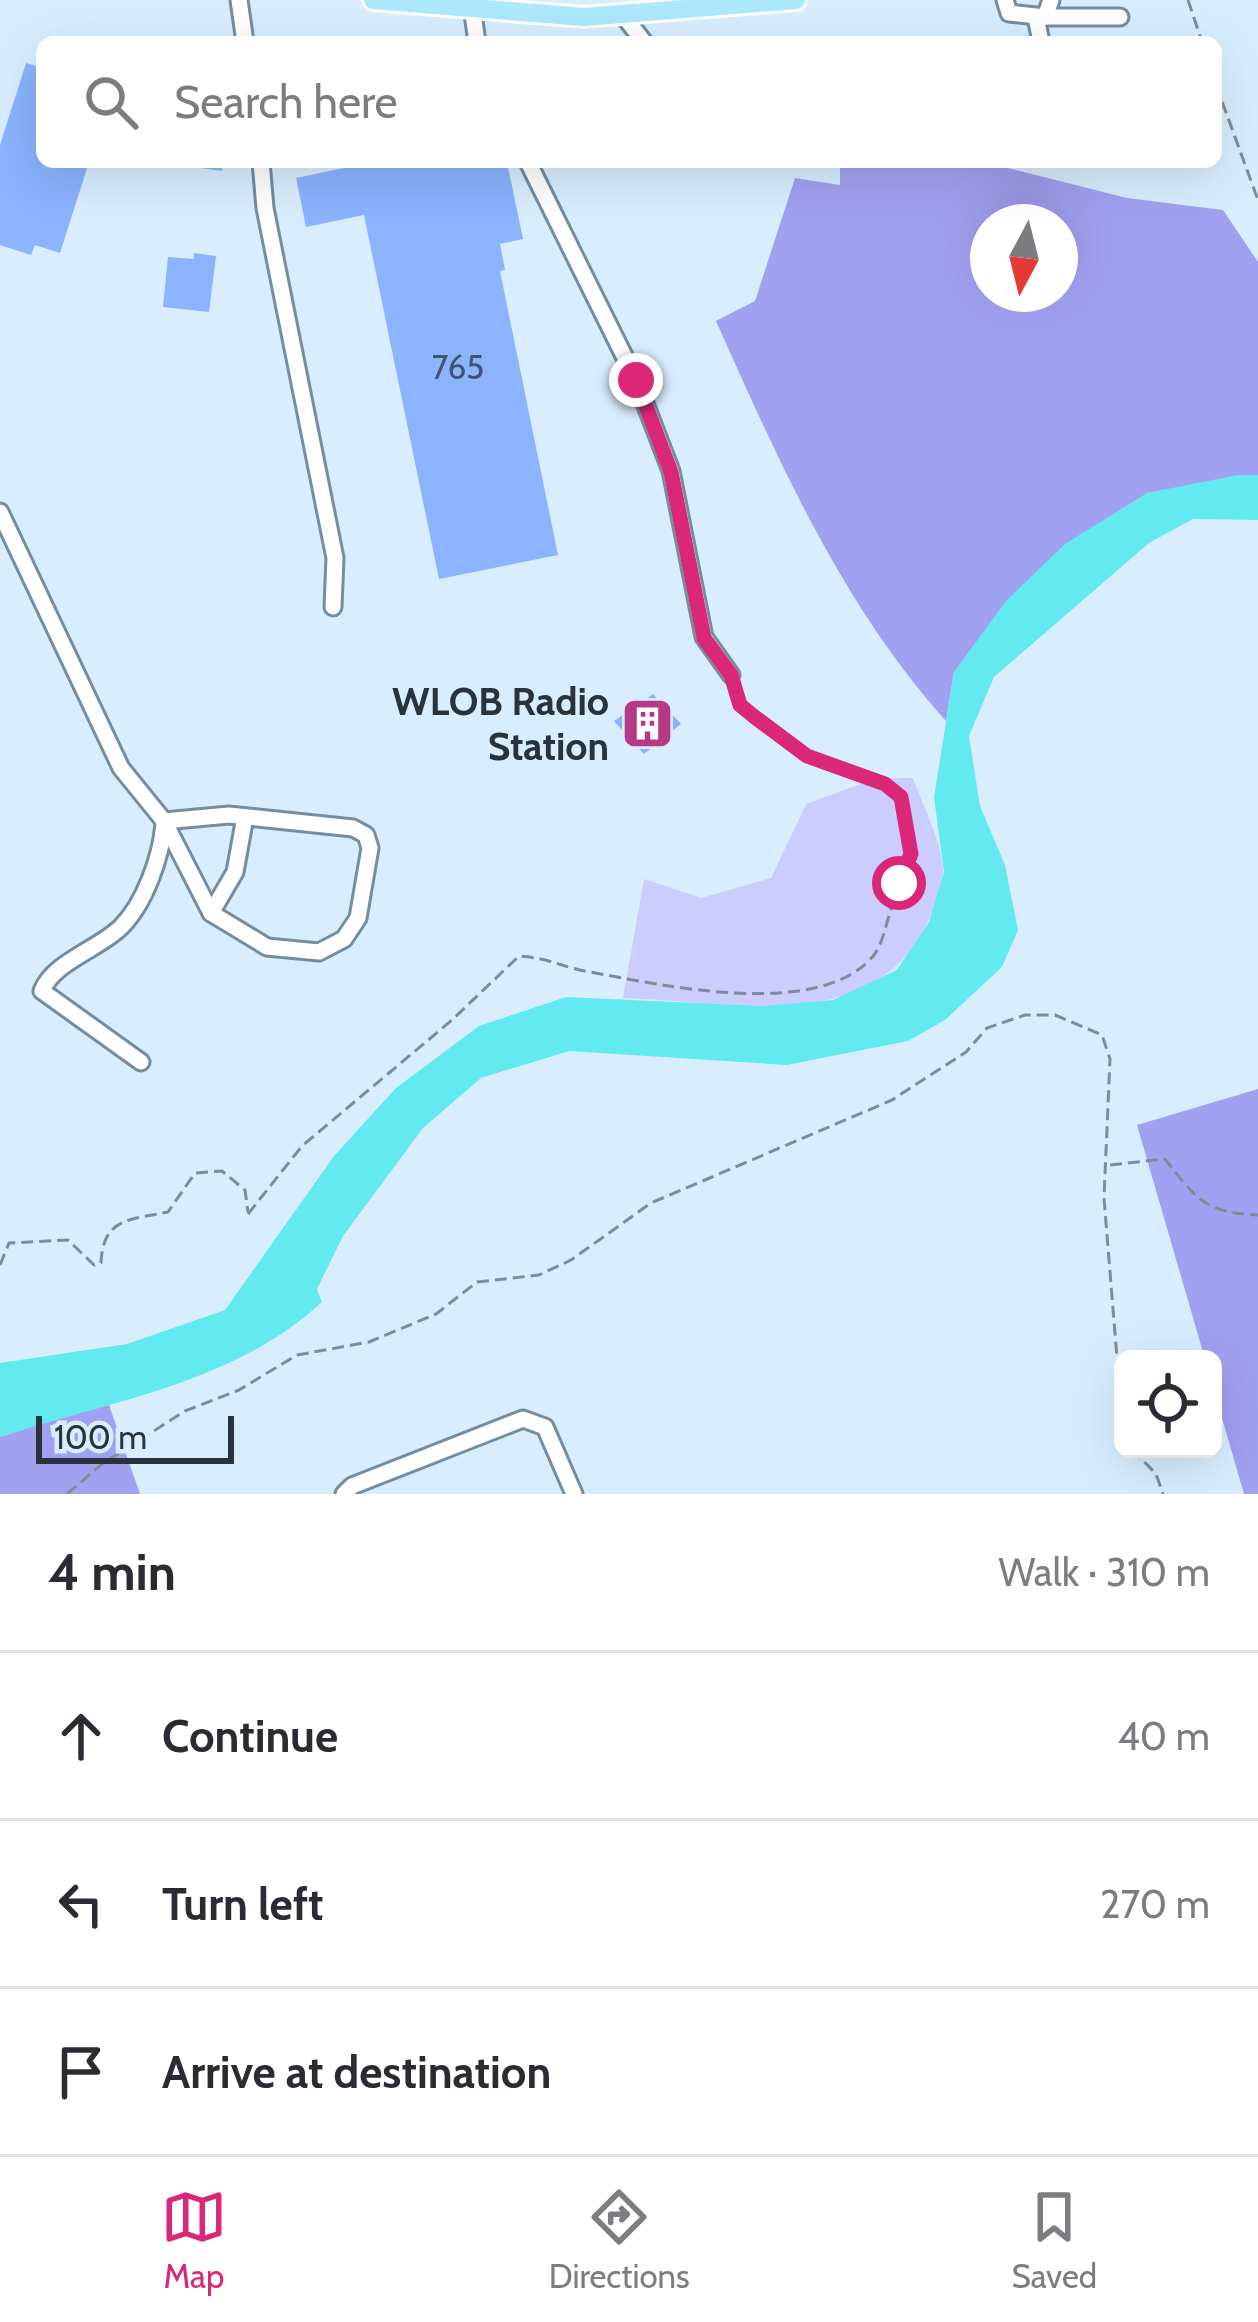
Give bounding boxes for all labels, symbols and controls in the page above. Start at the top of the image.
search box [36,36,1222,168]
icon: search [78,69,144,135]
text: Search here [174,75,398,129]
north arrow [970,204,1078,312]
house number: 765 [432,347,484,387]
route end [609,353,663,407]
place label: WLOB Radio Station [392,677,609,770]
building icon: WLOB Radio Station [620,695,676,751]
route start [872,856,926,910]
map controls [1114,1350,1222,1458]
button: locate [1114,1350,1222,1458]
scale bar [36,1410,234,1463]
text: 100 m [54,1417,147,1457]
text: 4 min [48,1541,176,1603]
text: Walk · 310 m [998,1548,1210,1596]
icon: ahead [48,1703,114,1769]
text: Continue [162,1709,338,1763]
text: 40 m [1117,1712,1210,1760]
icon: left [48,1871,114,1937]
text: Turn left [162,1877,324,1931]
text: 270 m [1100,1880,1210,1928]
icon: arrive [48,2039,114,2105]
text: Arrive at destination [162,2045,551,2099]
tab: Map [161,2184,227,2296]
tab: Directions [549,2184,690,2296]
tab: Saved [1011,2184,1097,2296]

